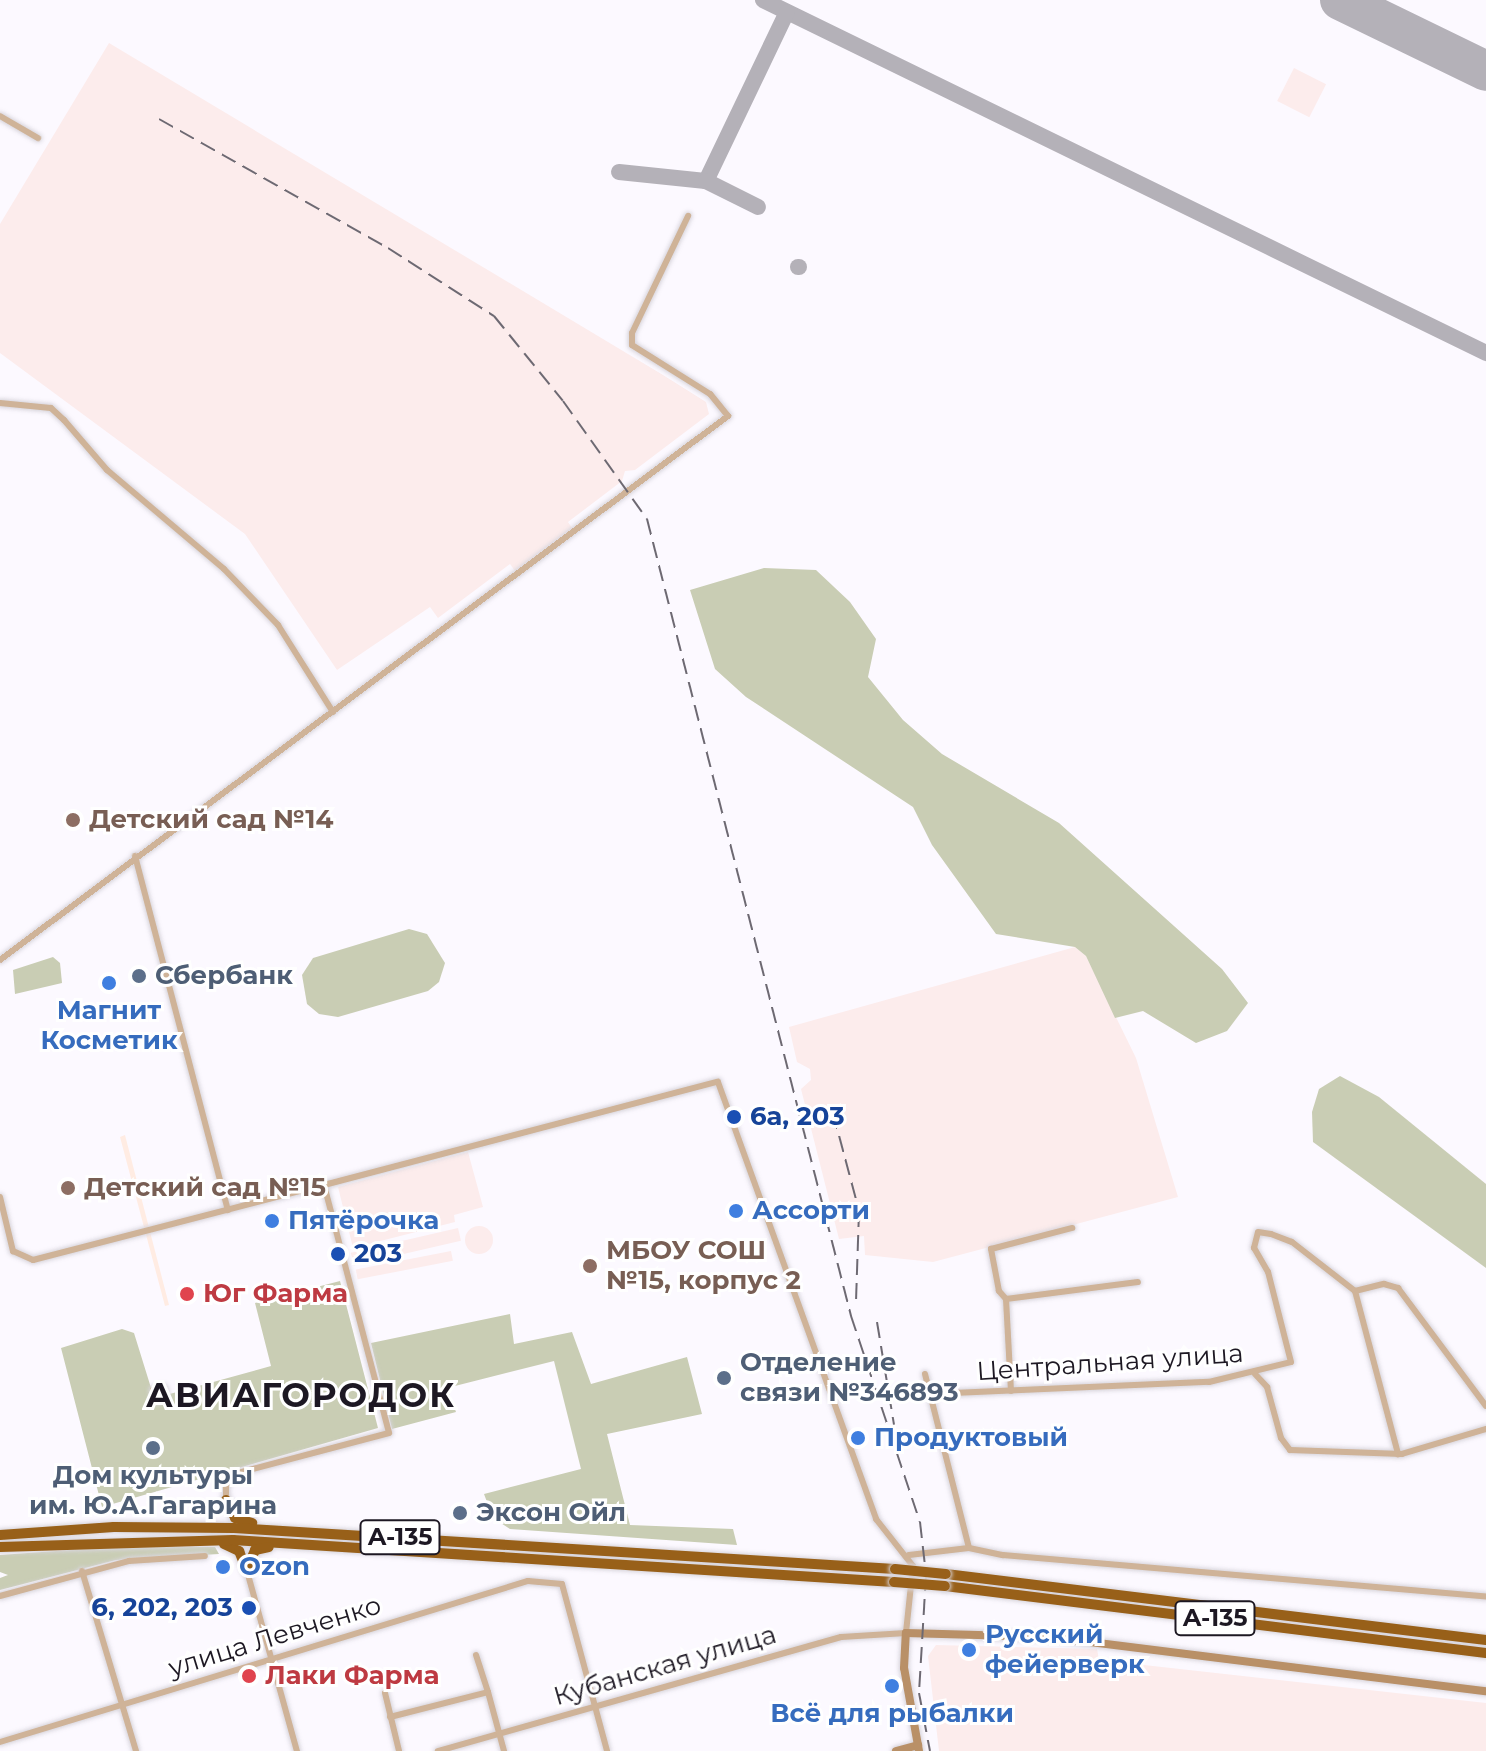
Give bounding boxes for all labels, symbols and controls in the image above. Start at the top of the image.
place label: Детский сад №14 [89,804,333,836]
marker: Детский сад №14 [64,811,82,829]
place label: Сбербанк [155,960,293,992]
marker: Сбербанк [130,967,148,985]
marker: Магнит Косметик [100,974,118,992]
place label: Магнит Косметик [40,995,178,1056]
place label: 6а, 203 [750,1101,845,1133]
marker: 6а, 203 [725,1108,743,1126]
place label: Детский сад №15 [84,1172,326,1204]
marker: Детский сад №15 [59,1179,77,1197]
place label: Ассорти [752,1195,870,1227]
marker: Ассорти [727,1202,745,1220]
place label: Пятёрочка [288,1205,439,1237]
marker: Пятёрочка [263,1212,281,1230]
place label: МБОУ СОШ №15, корпус 2 [606,1235,801,1296]
place label: 203 [354,1238,402,1270]
marker: 203 [329,1245,347,1263]
marker: МБОУ СОШ №15, корпус 2 [581,1257,599,1275]
place label: Юг Фарма [203,1278,348,1310]
marker: Юг Фарма [178,1285,196,1303]
street label: Центральная улица [976,1338,1244,1388]
place label: Отделение связи №346893 [740,1347,959,1408]
marker: Отделение связи №346893 [715,1369,733,1387]
district label: АВИАГОРОДОК [146,1376,456,1416]
place label: Продуктовый [874,1422,1068,1454]
marker: Продуктовый [849,1429,867,1447]
marker: Дом культуры им. Ю.А.Гагарина [144,1439,162,1457]
place label: Дом культуры им. Ю.А.Гагарина [29,1460,277,1522]
place label: Эксон Ойл [476,1497,626,1529]
marker: Эксон Ойл [451,1504,469,1522]
road number: А-135 [358,1517,442,1557]
place label: Ozon [239,1551,310,1583]
marker: Ozon [214,1558,232,1576]
street label: улица Левченко [165,1590,385,1684]
place label: 6, 202, 203 [91,1592,233,1624]
road number: А-135 [1173,1598,1257,1638]
marker: 6, 202, 203 [240,1599,258,1617]
street label: Кубанская улица [550,1619,780,1713]
place label: Русский фейерверк [985,1619,1145,1680]
marker: Русский фейерверк [960,1641,978,1659]
place label: Лаки Фарма [265,1660,439,1692]
marker: Лаки Фарма [240,1667,258,1685]
marker: Всё для рыбалки [883,1677,901,1695]
place label: Всё для рыбалки [770,1698,1014,1730]

